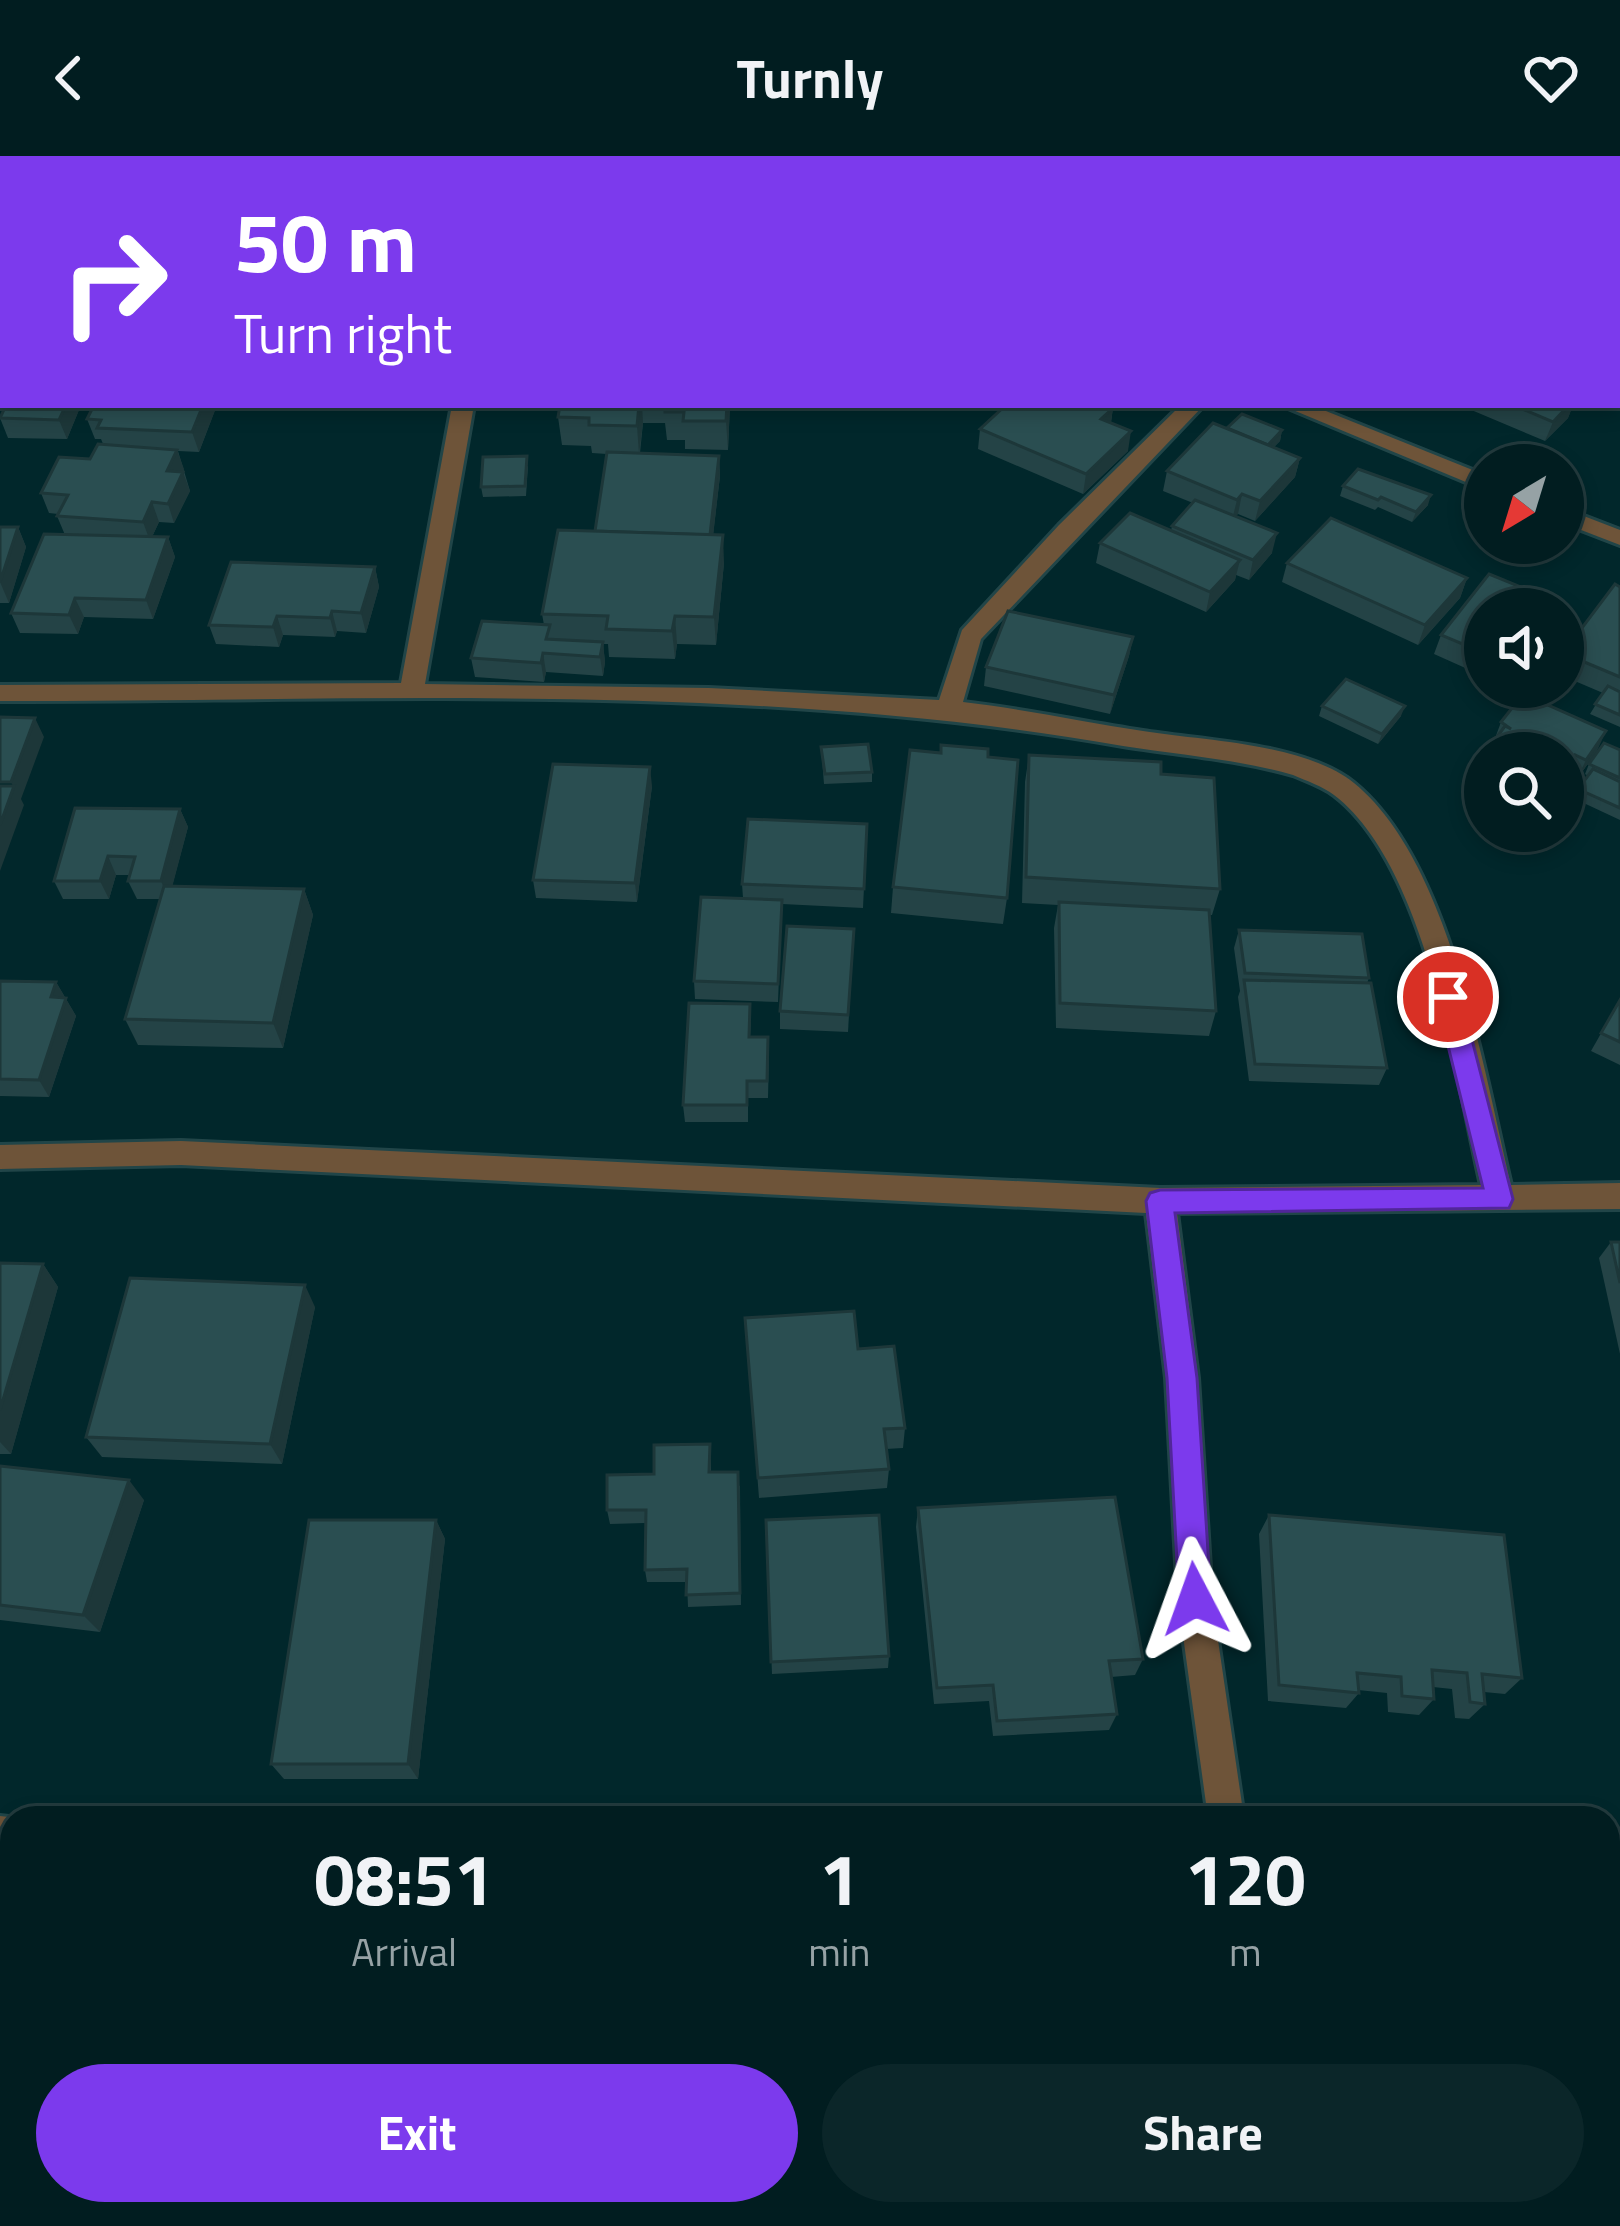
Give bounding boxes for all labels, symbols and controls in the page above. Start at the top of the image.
text: Turnly [737,37,883,119]
icon: back [36,45,102,111]
icon: heart [1518,45,1584,111]
text: 50 m [234,177,417,305]
icon: right [36,204,192,360]
text: Turn right [234,292,452,374]
north arrow [1464,444,1584,564]
map controls [1464,444,1584,852]
button: sound [1464,588,1584,708]
button: search [1464,732,1584,852]
pin [1397,946,1499,1048]
icon: arrive [1415,964,1481,1030]
position arrow [1132,1536,1258,1662]
text: 08:51 [314,1823,494,1933]
text: 1 [819,1823,860,1933]
text: 120 [1185,1823,1306,1933]
text: Arrival [351,1922,457,1981]
text: min [808,1922,870,1981]
text: m [1229,1922,1261,1981]
button: Exit [36,2064,798,2202]
button: Share [822,2064,1584,2202]

